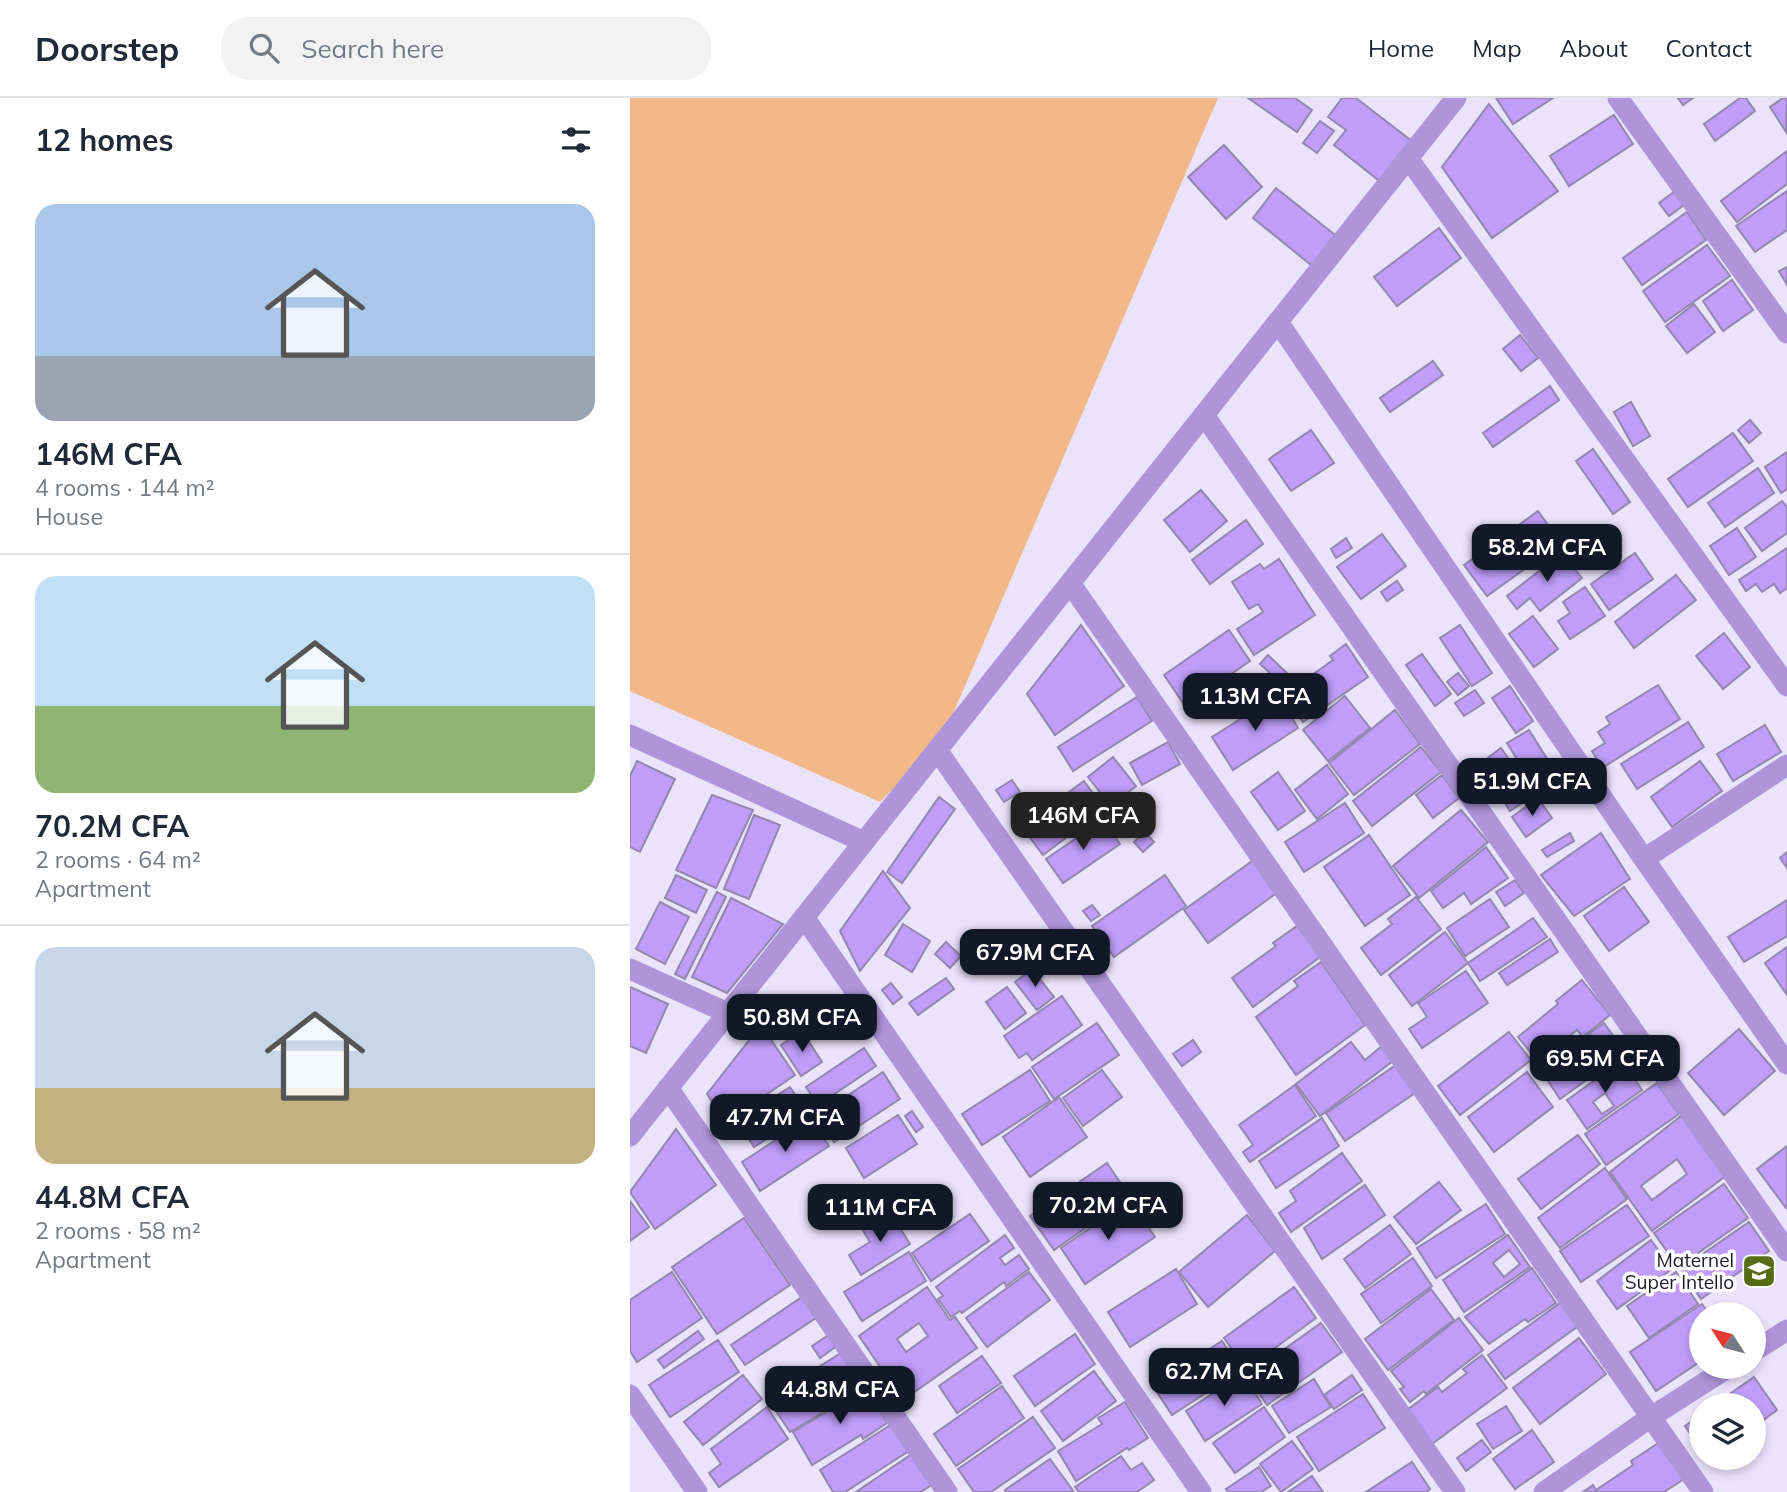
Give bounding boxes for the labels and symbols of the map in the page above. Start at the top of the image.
pin: 58.2M CFA [1467,524,1627,584]
pin: 113M CFA [1183,674,1327,733]
pin: 51.9M CFA [1452,758,1612,818]
pin: 146M CFA [1011,792,1155,852]
pin: 67.9M CFA [955,930,1115,989]
pin: 50.8M CFA [722,995,882,1054]
pin: 69.5M CFA [1525,1035,1685,1095]
pin: 47.7M CFA [705,1094,865,1154]
pin: 70.2M CFA [1028,1182,1188,1242]
pin: 111M CFA [808,1184,952,1244]
place label: Maternel Super Intello [1625,1248,1734,1294]
school or university icon: Maternel Super Intello [1740,1252,1778,1290]
north arrow [1689,1302,1766,1379]
pin: 62.7M CFA [1144,1348,1304,1408]
pin: 44.8M CFA [760,1366,920,1426]

